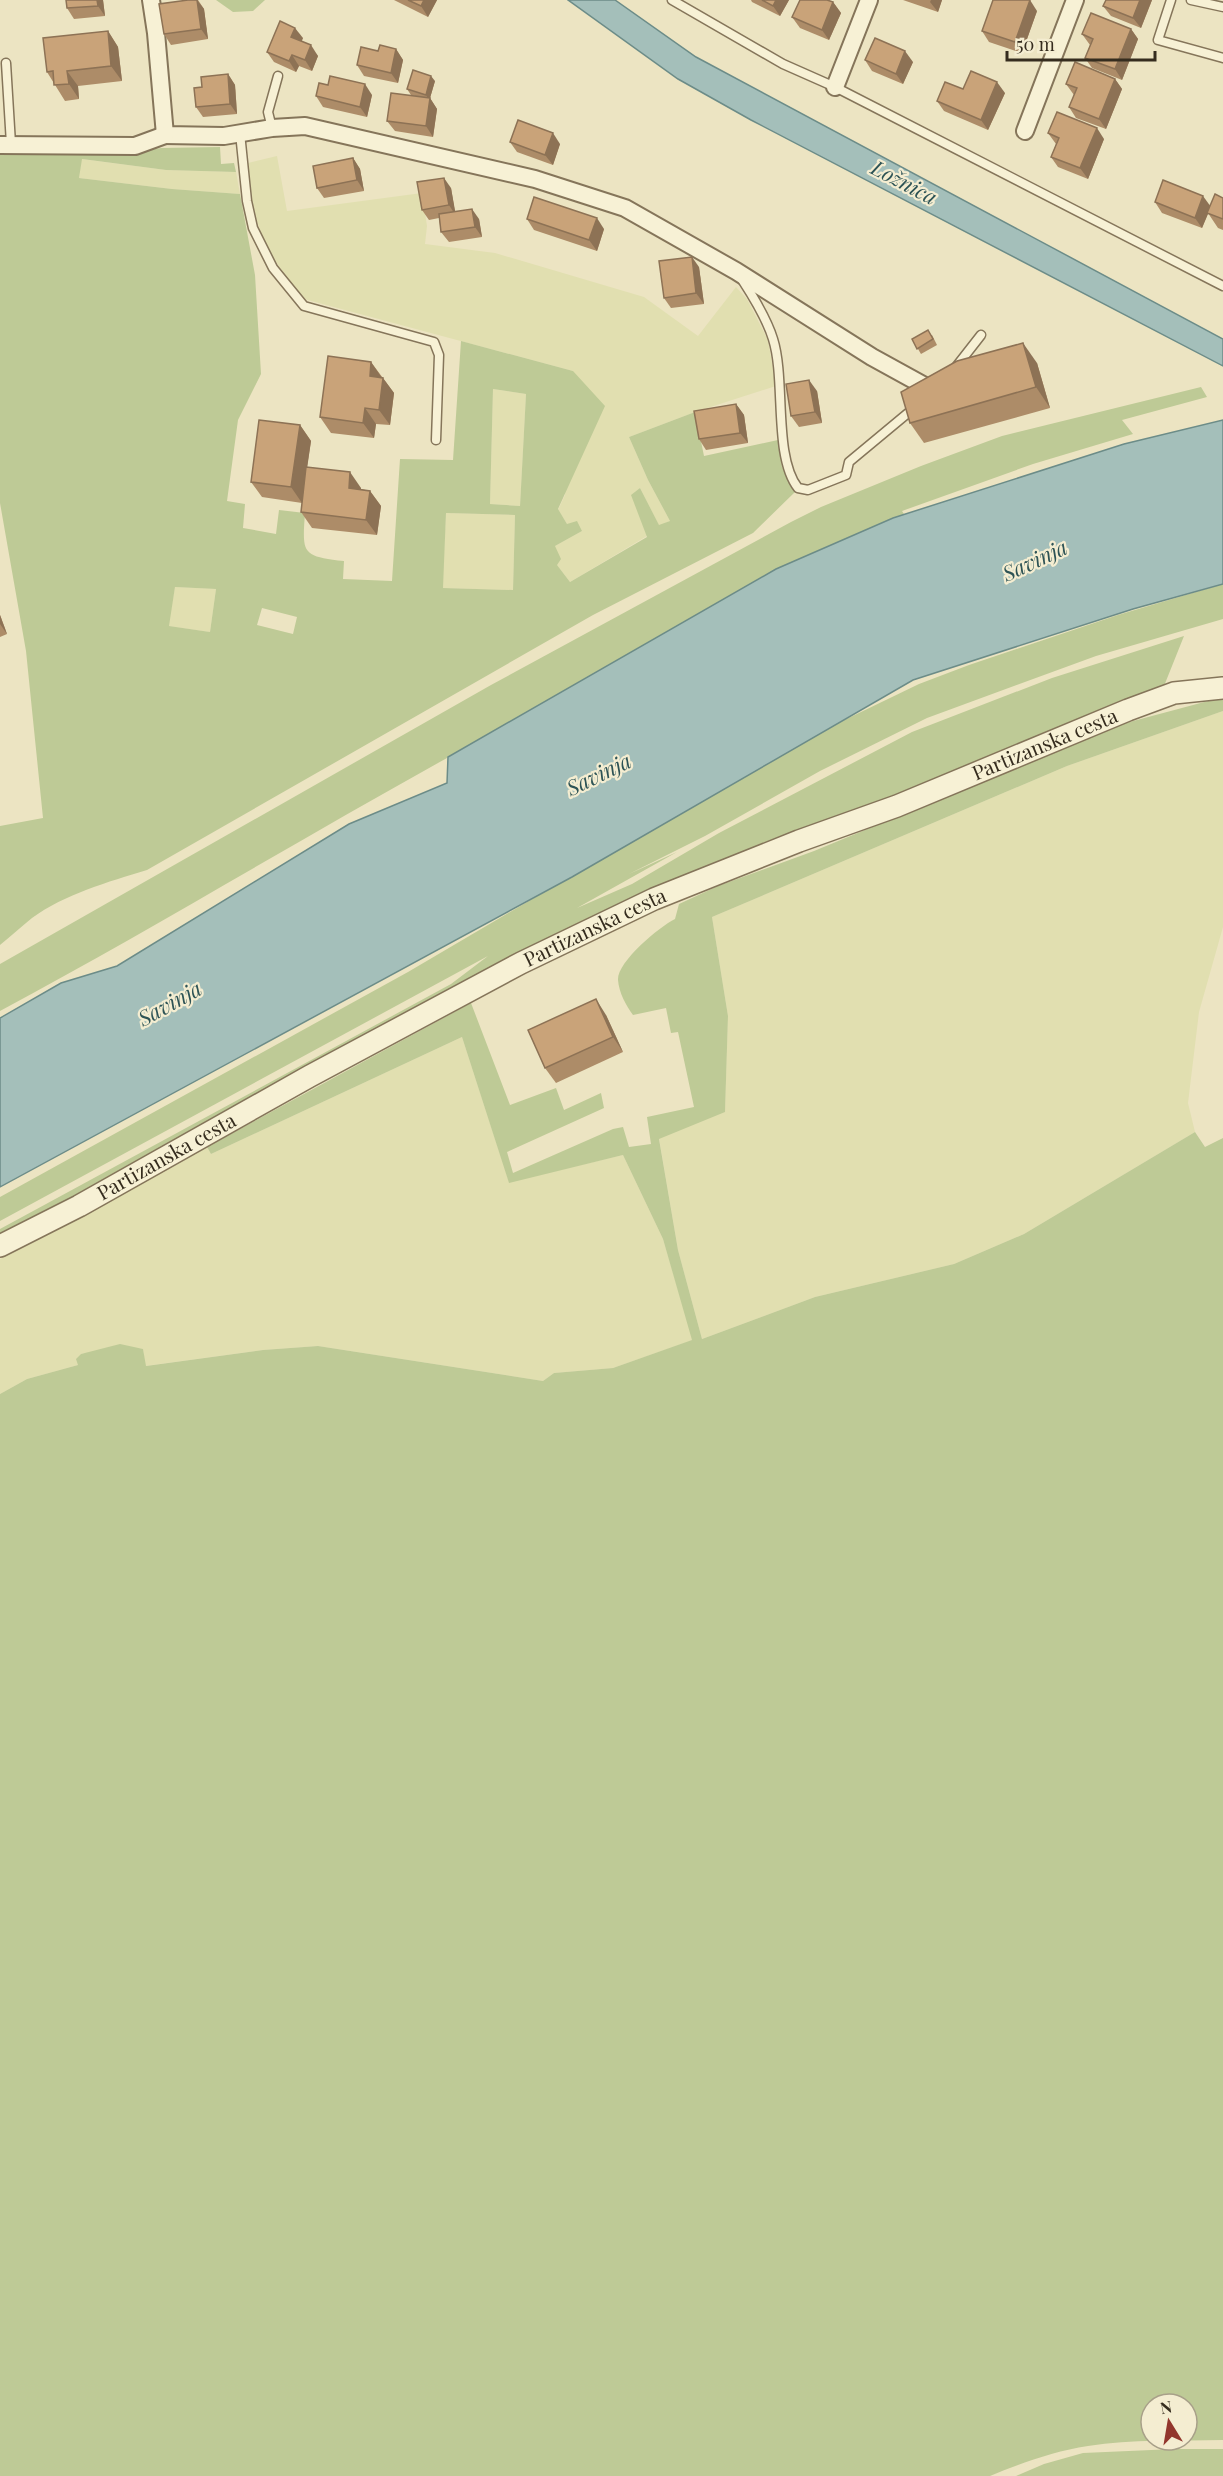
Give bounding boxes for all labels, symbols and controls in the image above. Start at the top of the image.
scale bar [1007,24,1156,62]
text: 50 m [1016,32,1055,56]
water label: Ložnica [866,152,943,210]
water label: Savinja [996,532,1071,587]
street label: Partizanska cesta [968,701,1121,785]
water label: Savinja [560,745,635,801]
street label: Partizanska cesta [518,881,670,972]
water label: Savinja [131,973,206,1032]
street label: Partizanska cesta [92,1106,240,1205]
north arrow [1139,2392,1199,2452]
text: N [1158,2395,1174,2418]

